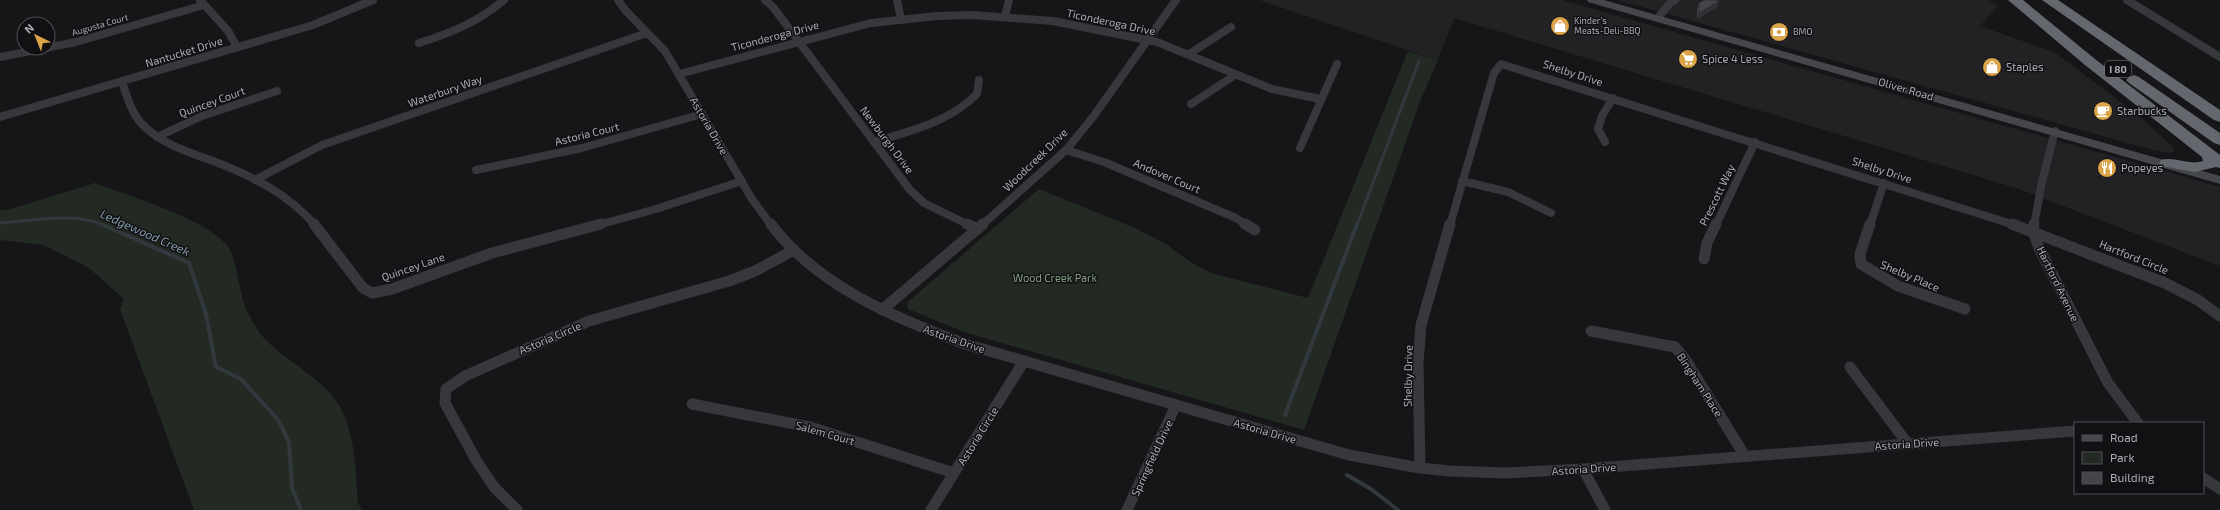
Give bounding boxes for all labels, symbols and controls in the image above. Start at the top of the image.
street label: Ticonderoga Drive [1066,6,1157,37]
street label: Augusta Court [70,11,130,38]
shop icon: Kinder's Meats-Deli-BBQ [1549,15,1571,37]
place label: Kinder's Meats-Deli-BBQ [1574,15,1641,36]
north arrow [16,16,56,56]
street label: Ticonderoga Drive [729,18,820,54]
text: N [21,21,36,36]
bank icon: BMO [1768,21,1790,43]
place label: BMO [1793,26,1813,37]
street label: Nantucket Drive [144,34,224,69]
supermarket icon: Spice 4 Less [1677,48,1699,70]
place label: Spice 4 Less [1702,52,1763,65]
shop icon: Staples [1981,56,2003,78]
street label: Shelby Drive [1542,57,1605,88]
place label: Staples [2006,60,2044,73]
road number: I 80 [2105,61,2131,77]
street label: Waterbury Way [406,72,484,109]
street label: Oliver Road [1877,74,1935,103]
street label: Quincey Court [177,84,247,120]
street label: Astoria Drive [688,95,731,157]
cafe icon: Starbucks [2092,100,2114,122]
street label: Newburgh Drive [858,104,917,176]
place label: Starbucks [2117,104,2167,117]
street label: Astoria Court [553,119,620,148]
street label: Woodcreek Drive [1000,126,1070,194]
street label: Shelby Drive [1851,154,1914,185]
street label: Andover Court [1132,156,1203,195]
restaurant icon: Popeyes [2096,157,2118,179]
place label: Popeyes [2121,161,2164,174]
street label: Prescott Way [1696,162,1737,228]
water label: Ledgewood Creek [98,206,192,258]
street label: Hartford Circle [2098,237,2171,276]
street label: Hartford Avenue [2035,244,2082,324]
street label: Quincey Lane [380,250,447,284]
street label: Shelby Place [1879,257,1942,294]
park label: Wood Creek Park [1013,271,1098,284]
street label: Astoria Circle [517,319,583,356]
street label: Astoria Drive [921,322,987,355]
street label: Shelby Drive [1400,345,1415,407]
street label: Bingham Place [1675,350,1726,419]
street label: Astoria Circle [954,404,1001,467]
street label: Astoria Drive [1232,415,1298,446]
street label: Springfield Drive [1128,417,1175,498]
street label: Salem Court [794,418,856,447]
legend [2074,422,2204,494]
text: Road [2110,430,2138,444]
street label: Astoria Drive [1874,435,1940,452]
text: Park [2110,450,2135,464]
street label: Astoria Drive [1551,460,1617,477]
text: Building [2110,470,2155,484]

